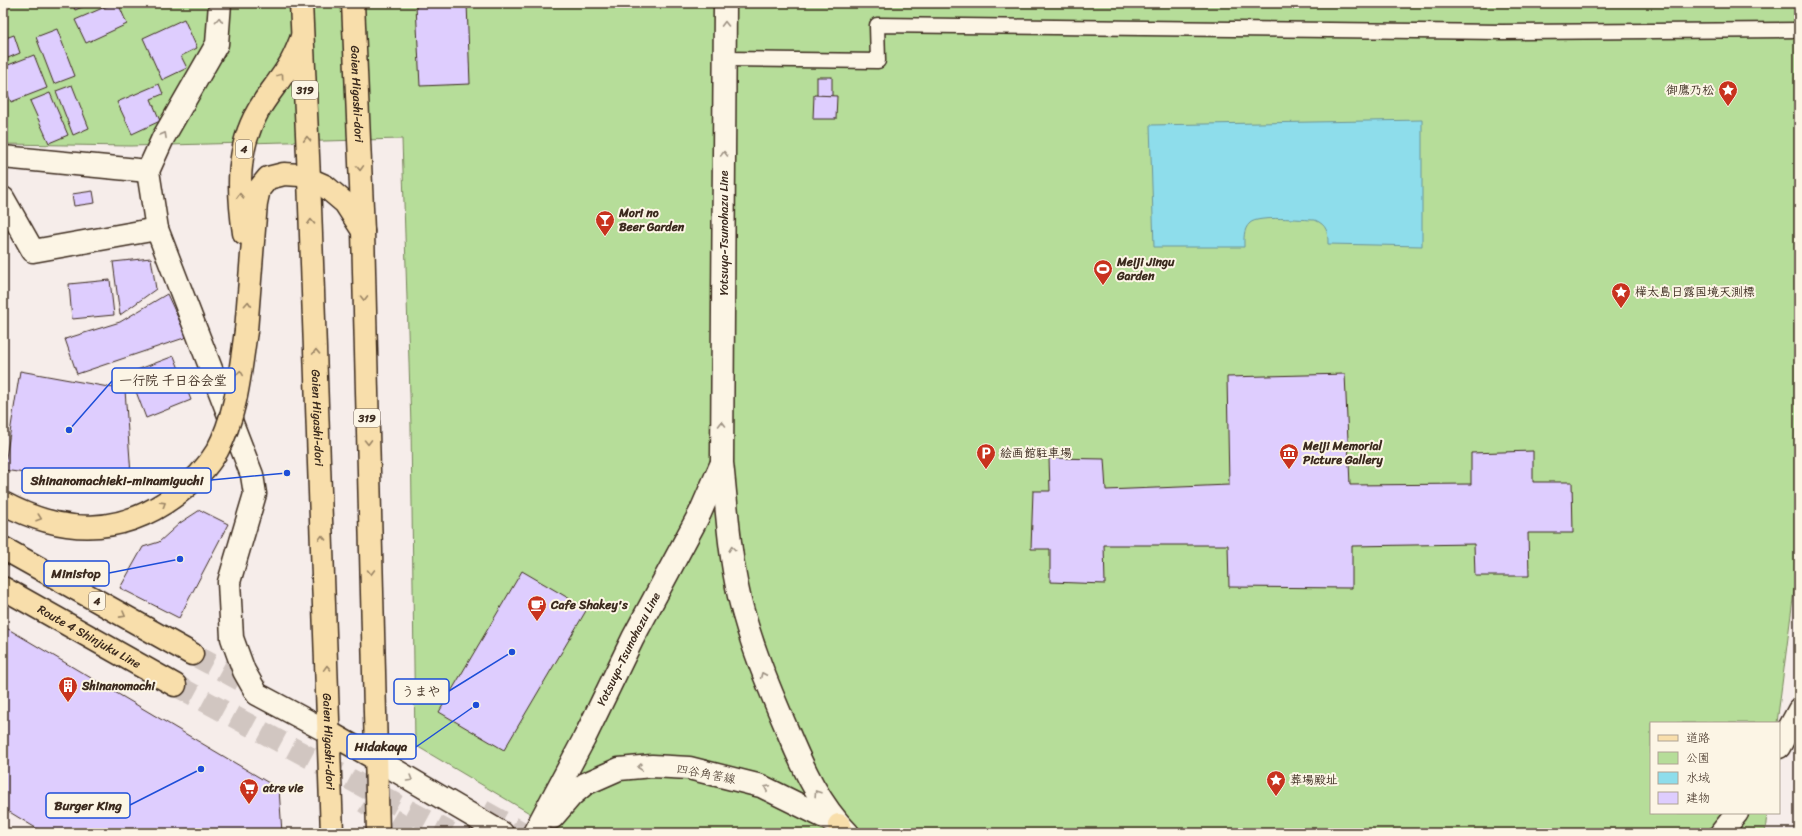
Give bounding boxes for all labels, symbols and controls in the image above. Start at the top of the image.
one-way arrow [215,17,224,23]
one-way arrow [721,21,729,27]
street label: Gaien Higashi-dori [344,45,370,143]
one-way arrow [277,73,284,80]
place label: 御鷹乃松 [1666,79,1714,101]
place icon: 御鷹乃松 [1717,79,1739,107]
road number: 319 [292,81,318,99]
one-way arrow [160,132,167,140]
one-way arrow [303,136,312,142]
road number: 4 [236,140,252,158]
one-way arrow [720,151,728,157]
one-way arrow [356,165,364,171]
street label: Yotsuya-Tsunohazu Line [713,170,735,296]
one-way arrow [235,193,244,199]
place label: Mori no Beer Garden [618,202,685,238]
bar icon: Mori no Beer Garden [594,209,616,237]
one-way arrow [307,219,315,225]
place label: Meiji Jingu Garden [1116,251,1175,287]
sports icon: Meiji Jingu Garden [1092,258,1114,286]
place icon: 樺太島日露国境天測標 [1610,281,1632,309]
place label: 樺太島日露国境天測標 [1635,281,1755,303]
one-way arrow [360,295,368,301]
one-way arrow [244,301,253,307]
one-way arrow [311,349,320,355]
callout: 一行院 千日谷会堂 [112,368,235,393]
text: 一行院 千日谷会堂 [119,369,227,392]
street label: Gaien Higashi-dori [305,369,330,467]
one-way arrow [235,370,244,376]
road number: 319 [354,409,380,427]
one-way arrow [718,421,726,427]
place label: Meiji Memorial Picture Gallery [1302,435,1384,471]
one-way arrow [364,439,372,445]
parking icon: 絵画館駐車場 [975,442,997,470]
place label: 絵画館駐車場 [1000,442,1072,464]
museum icon: Meiji Memorial Picture Gallery [1278,442,1300,470]
callout: Shinanomachieki-minamiguchi [22,468,211,493]
text: Shinanomachieki-minamiguchi [30,469,205,492]
one-way arrow [159,501,166,508]
one-way arrow [35,514,42,522]
one-way arrow [318,535,327,541]
one-way arrow [728,546,737,552]
callout: Ministop [44,561,109,586]
text: Ministop [50,562,101,585]
one-way arrow [367,569,376,575]
street label: Yotsuya-Tsunohazu Line [591,588,667,710]
road number: 4 [89,592,105,610]
cafe icon: Cafe Shakey's [526,594,548,622]
place label: Cafe Shakey's [550,594,628,616]
street label: Route 4 Shinjuku Line [33,599,145,675]
one-way arrow [118,611,126,618]
one-way arrow [323,665,331,671]
one-way arrow [760,671,768,679]
building icon: Shinanomachi [57,675,79,703]
place label: Shinanomachi [81,675,156,697]
callout: うまや [394,679,449,704]
text: うまや [401,680,441,703]
street label: Gaien Higashi-dori [316,693,342,791]
legend [1650,722,1780,814]
text: 道路 [1686,727,1710,749]
callout: Hidakaya [347,734,416,759]
text: Hidakaya [354,735,408,758]
text: 公園 [1686,747,1710,769]
street label: 四谷角筈線 [674,757,738,791]
one-way arrow [637,763,643,772]
text: 水域 [1686,767,1710,789]
place icon: 葬場殿址 [1265,769,1287,797]
place label: 葬場殿址 [1290,769,1338,791]
one-way arrow [406,774,413,781]
supermarket icon: atre vie [238,777,260,805]
place label: atre vie [262,777,304,799]
one-way arrow [764,786,771,793]
text: 建物 [1686,787,1710,809]
one-way arrow [814,790,822,797]
callout: Burger King [46,793,130,818]
text: Burger King [54,794,122,817]

